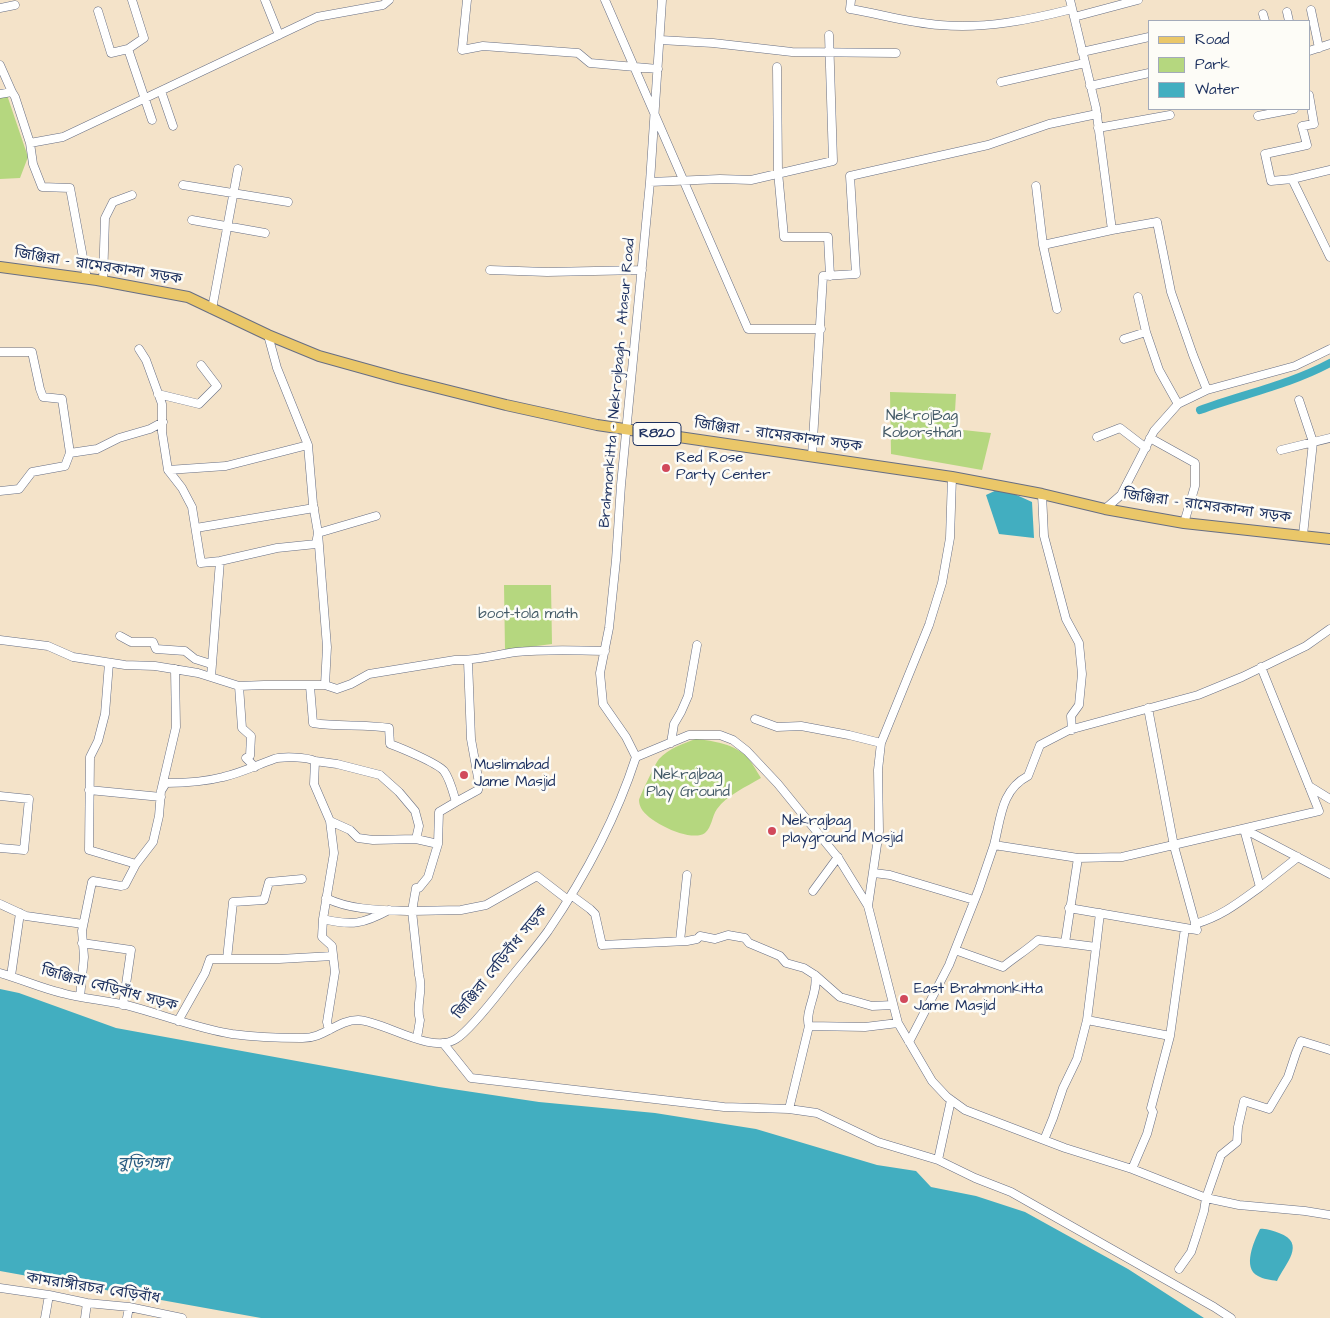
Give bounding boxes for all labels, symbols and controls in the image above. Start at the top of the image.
legend [1148,20,1310,110]
text: Road [1195,29,1229,50]
text: Park [1195,54,1230,75]
text: Water [1195,79,1239,100]
street label: Brahmonkitta - Nekrojbagh - Atasur Road [596,237,640,529]
street label: জিঞ্জিরা - রামেরকান্দা সড়ক [13,245,183,289]
park label: NekrojBag Koborsthan [883,408,961,443]
street label: জিঞ্জিরা - রামেরকান্দা সড়ক [693,415,863,457]
road number: R820 [633,422,681,446]
place label: Red Rose Party Center [676,450,770,485]
marker: Red Rose Party Center [660,462,672,474]
street label: জিঞ্জিরা - রামেরকান্দা সড়ক [1122,486,1292,528]
park label: boot-tola math [478,606,578,624]
place label: Muslimabad Jame Masjid [474,757,556,792]
park label: Nekrajbag Play Ground [646,767,730,802]
marker: Muslimabad Jame Masjid [458,769,470,781]
place label: Nekrajbag playground Mosjid [782,813,903,848]
marker: Nekrajbag playground Mosjid [766,825,778,837]
street label: জিঞ্জিরা বেড়িবাঁধ সড়ক [450,903,552,1023]
street label: জিঞ্জিরা বেড়িবাঁধ সড়ক [39,962,179,1016]
place label: East Brahmonkitta Jame Masjid [914,981,1043,1016]
marker: East Brahmonkitta Jame Masjid [898,993,910,1005]
water label: বুড়িগঙ্গা [118,1155,168,1175]
street label: কামরাঙ্গীরচর বেড়িবাঁধ [25,1270,161,1308]

